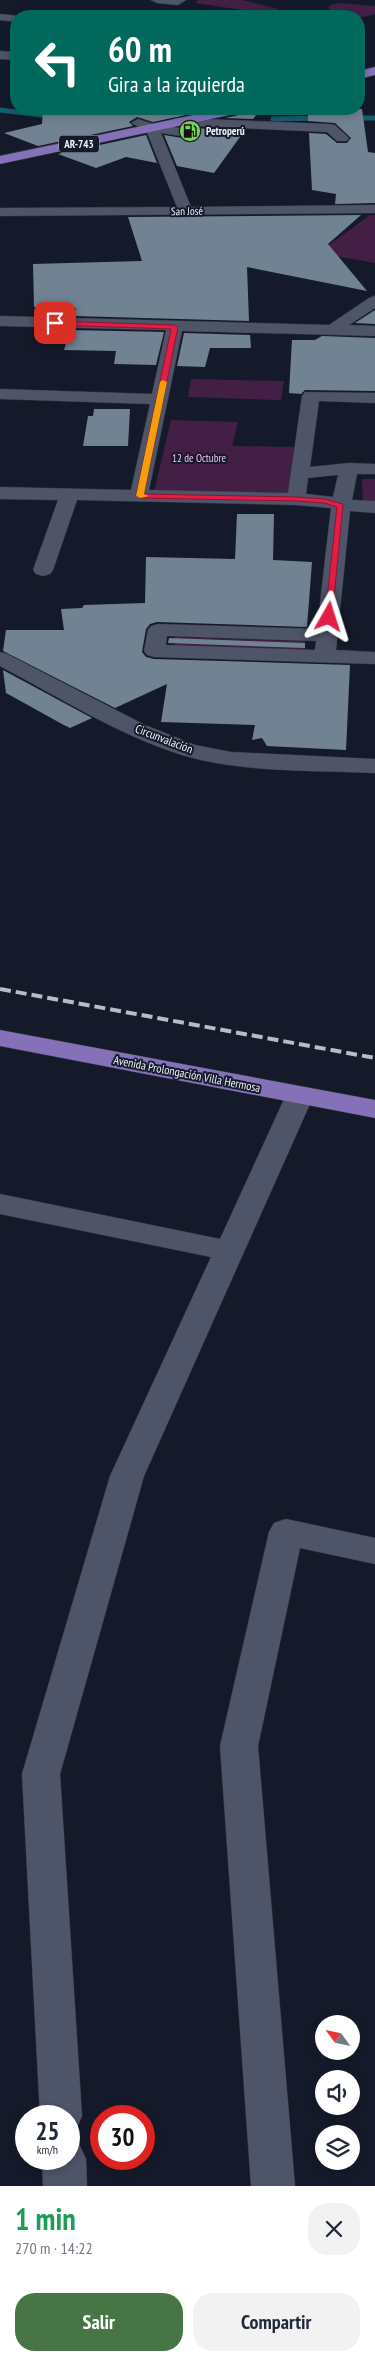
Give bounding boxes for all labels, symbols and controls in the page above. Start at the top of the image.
text: 60 m [108,26,172,72]
icon: left [25,30,90,95]
text: Gira a la izquierda [108,70,245,98]
fuel station icon: Petroperú [178,119,202,143]
place label: Petroperú [206,124,245,138]
road number: AR-743 [59,136,99,152]
street label: San José [171,204,204,218]
pin [34,302,76,344]
icon: arrive [41,309,69,337]
park label: 12 de Octubre [172,451,226,465]
position arrow [302,590,354,642]
street label: Circunvalación [133,721,195,756]
street label: Avenida Prolongación Villa Hermosa [112,1052,262,1095]
north arrow [315,2015,360,2060]
map controls [315,2015,360,2170]
button: sound [315,2070,360,2115]
speed limit sign: 30 [90,2105,155,2170]
text: 25 [36,2115,59,2147]
button: layers [315,2125,360,2170]
text: km/h [37,2142,58,2157]
text: 1 min [15,2199,76,2238]
button: close [308,2203,360,2255]
text: 270 m · 14:22 [15,2238,93,2258]
button: Salir [15,2293,183,2351]
button: Compartir [193,2293,360,2351]

